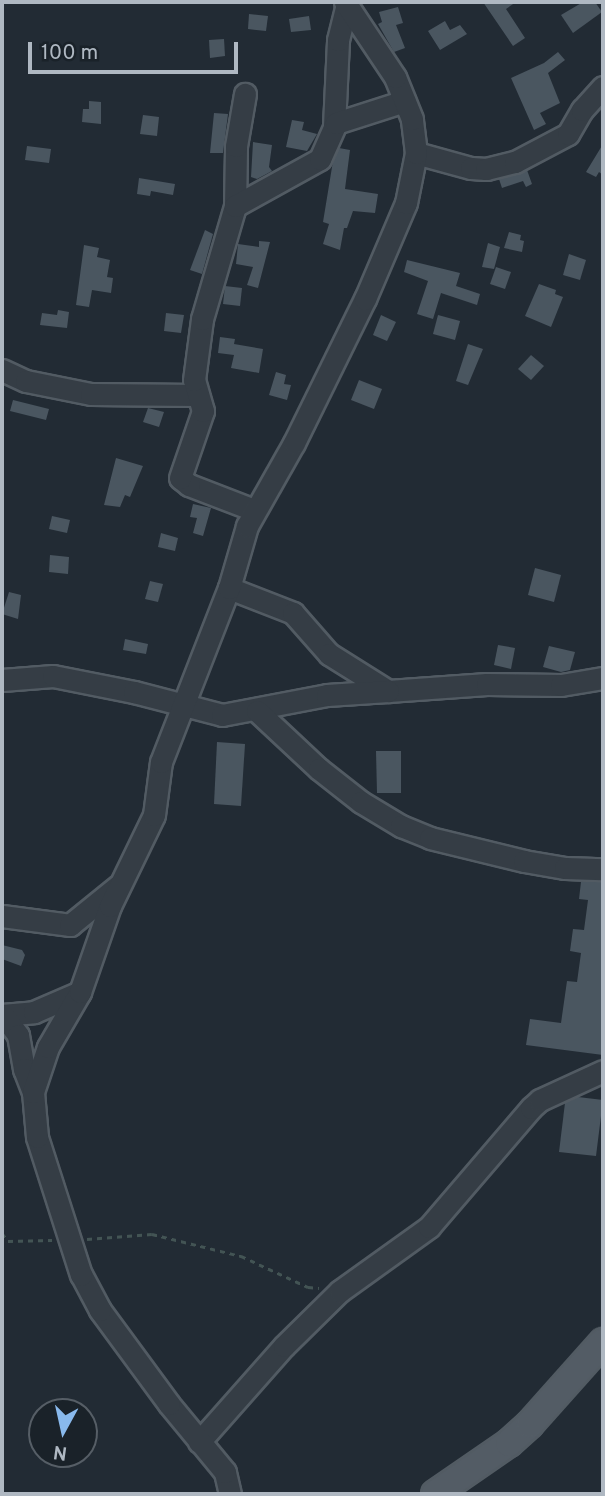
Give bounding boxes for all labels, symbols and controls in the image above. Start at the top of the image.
scale bar [32,28,242,72]
text: 100 m [41,40,98,67]
north arrow [28,1398,98,1468]
text: N [52,1439,69,1465]

